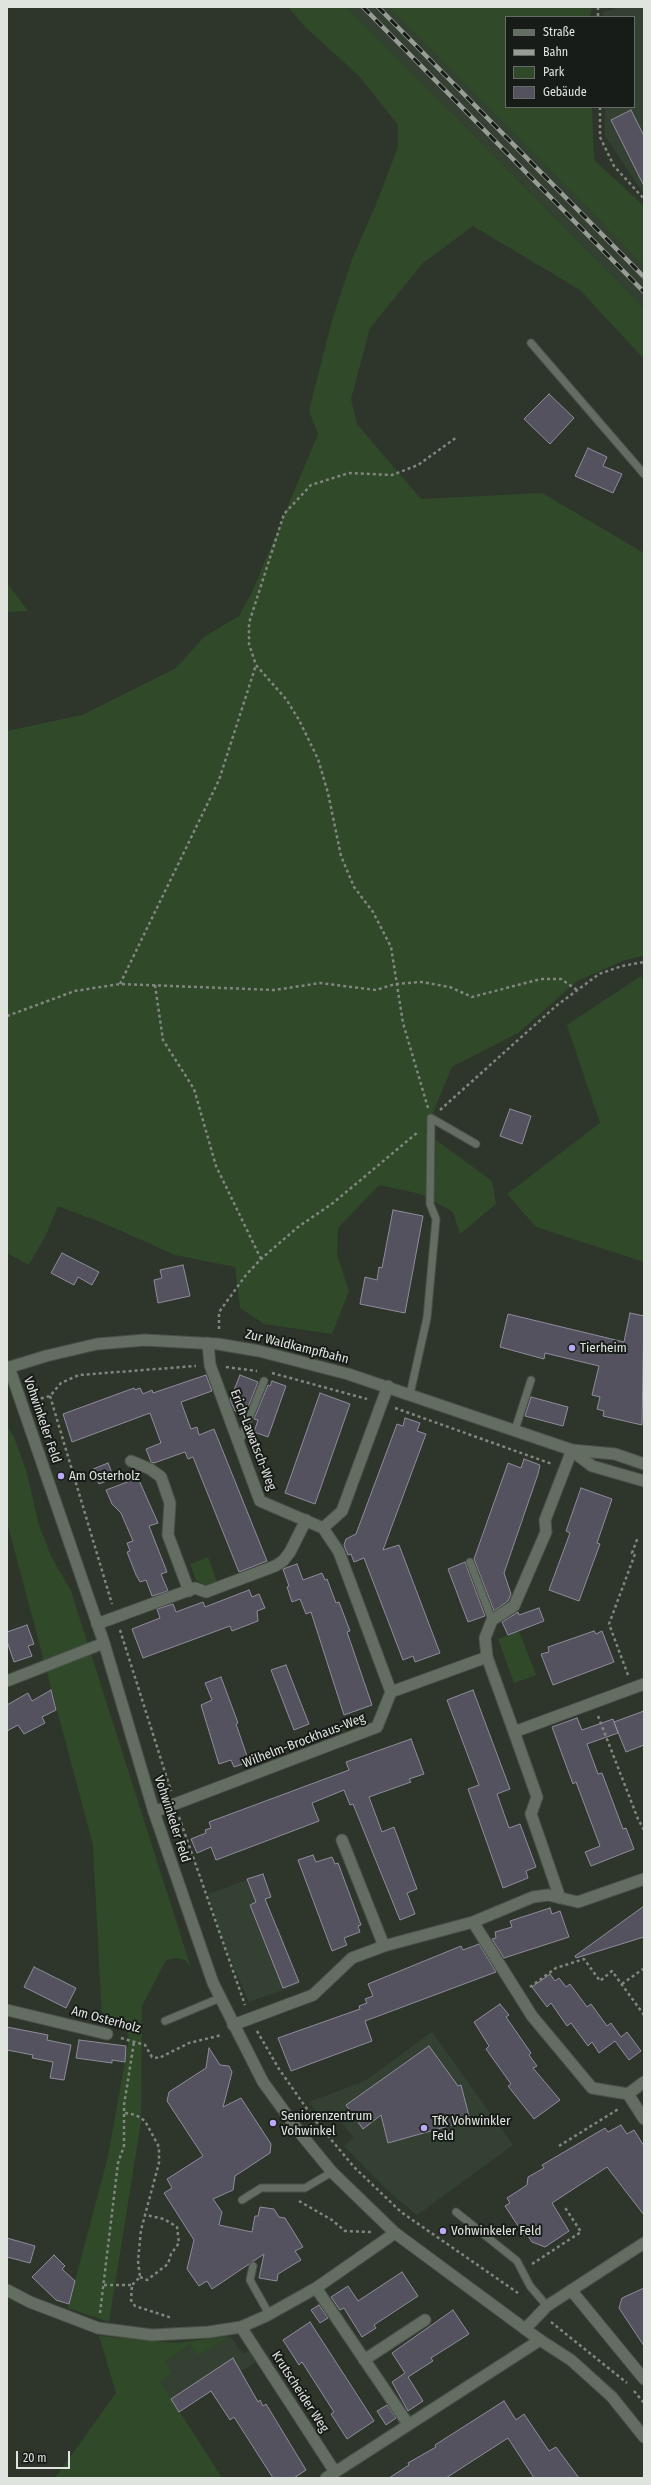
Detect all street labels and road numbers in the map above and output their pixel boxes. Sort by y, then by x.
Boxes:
street label: Zur Waldkampfbahn [244,1327,350,1367]
street label: Vohwinkeler Feld [20,1375,64,1465]
street label: Erich-Lawatsch-Weg [227,1387,279,1493]
street label: Wilhelm-Brockhaus-Weg [240,1710,368,1772]
street label: Vohwinkeler Feld [151,1774,193,1864]
street label: Am Osterholz [70,2003,142,2037]
street label: Krutscheider Weg [268,2349,332,2435]

